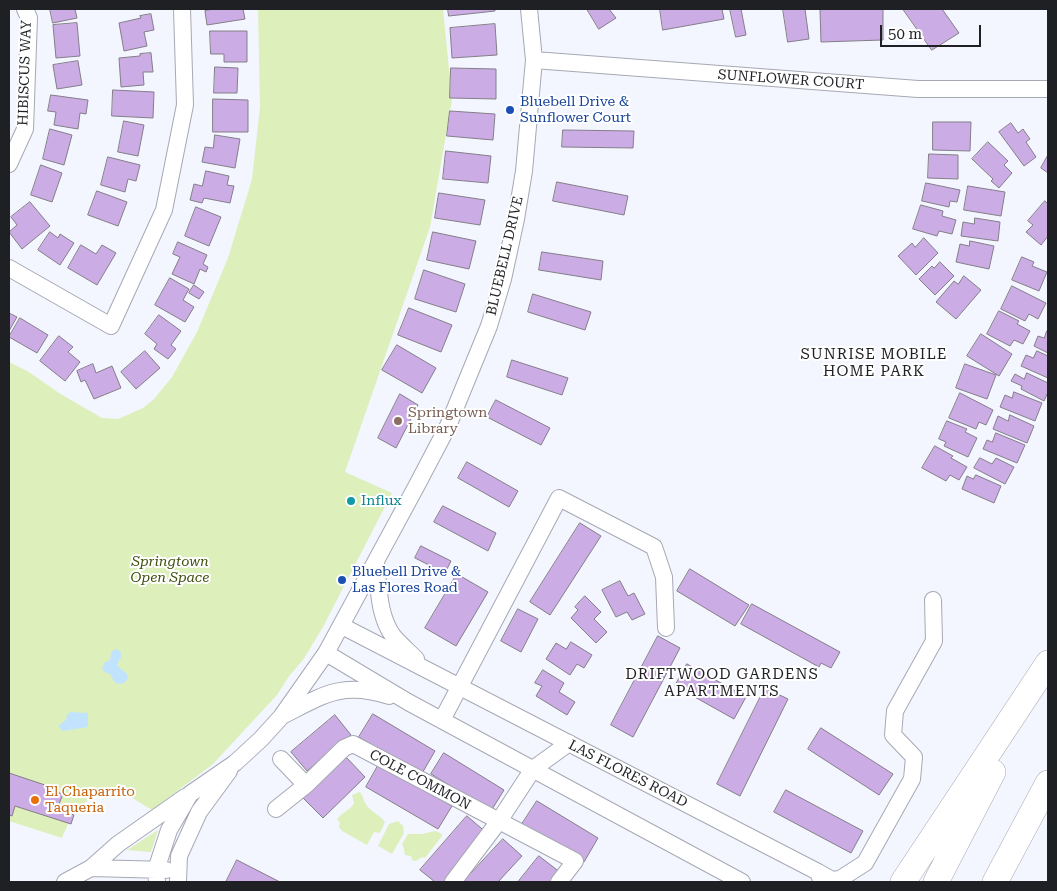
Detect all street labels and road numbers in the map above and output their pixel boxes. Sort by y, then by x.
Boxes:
street label: HIBISCUS WAY [15,20,35,126]
street label: SUNFLOWER COURT [717,67,865,93]
street label: BLUEBELL DRIVE [483,195,527,317]
street label: LAS FLORES ROAD [566,737,690,811]
street label: COLE COMMON [366,746,474,814]

